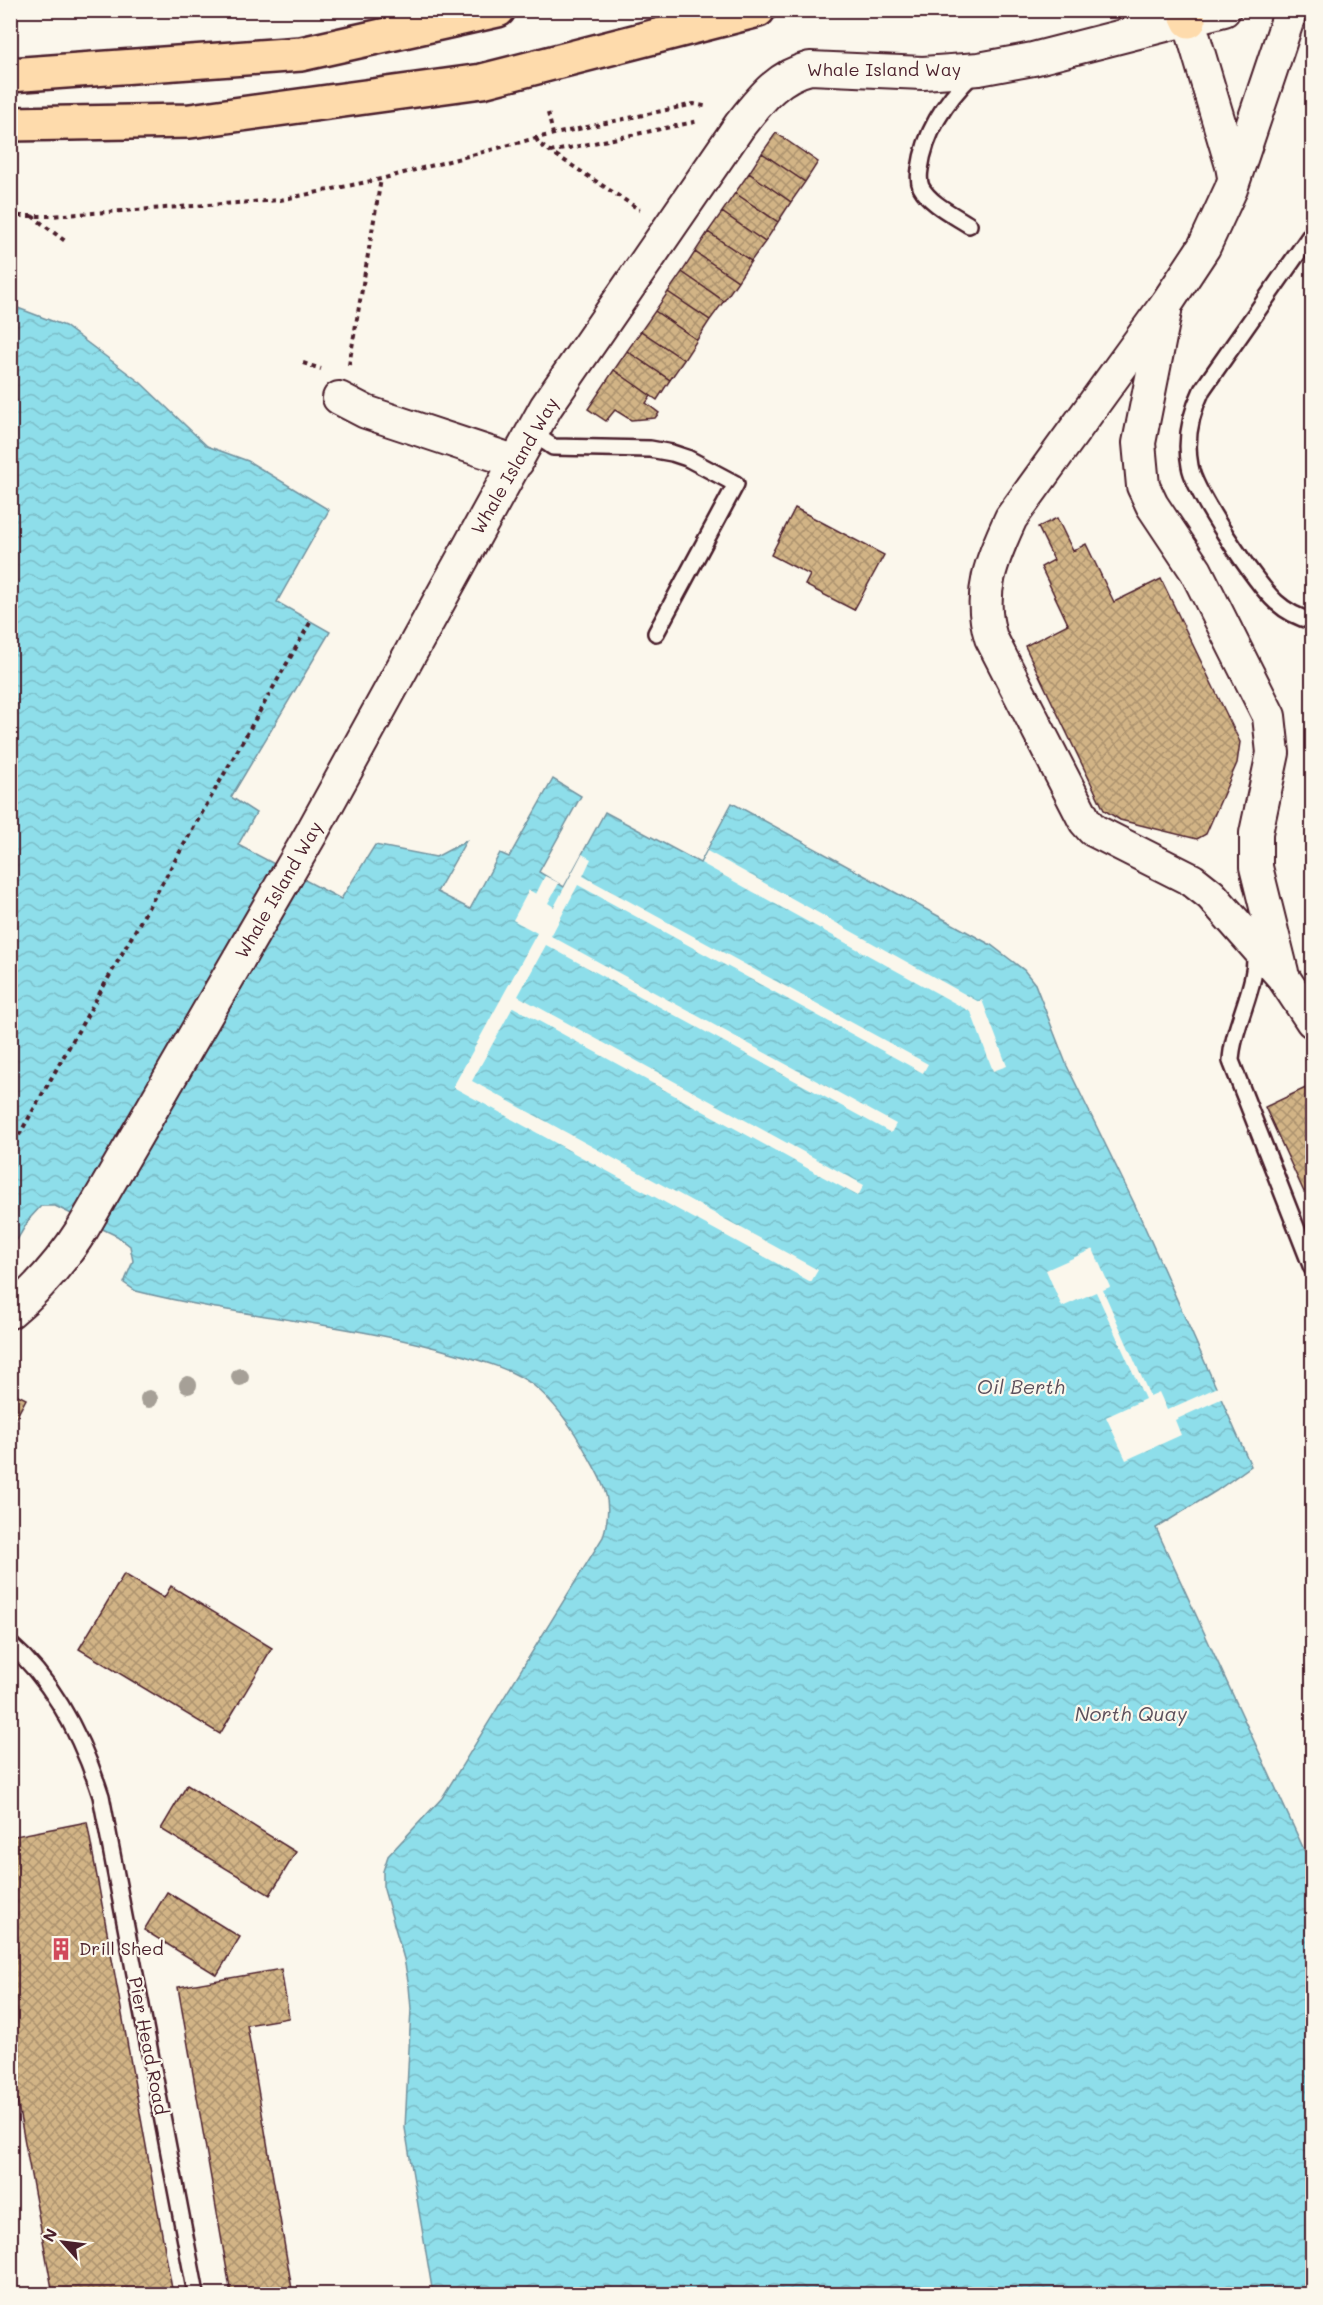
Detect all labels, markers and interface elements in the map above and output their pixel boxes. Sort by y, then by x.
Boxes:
street label: Whale Island Way [807,57,961,81]
street label: Whale Island Way [465,393,563,538]
street label: Whale Island Way [229,817,327,962]
water label: Oil Berth [977,1373,1065,1399]
water label: North Quay [1075,1700,1188,1726]
building icon: Drill Shed [48,1936,74,1962]
place label: Drill Shed [79,1936,164,1960]
street label: Pier Head Road [124,1975,174,2117]
north arrow [33,2212,93,2272]
text: N [37,2224,61,2245]

